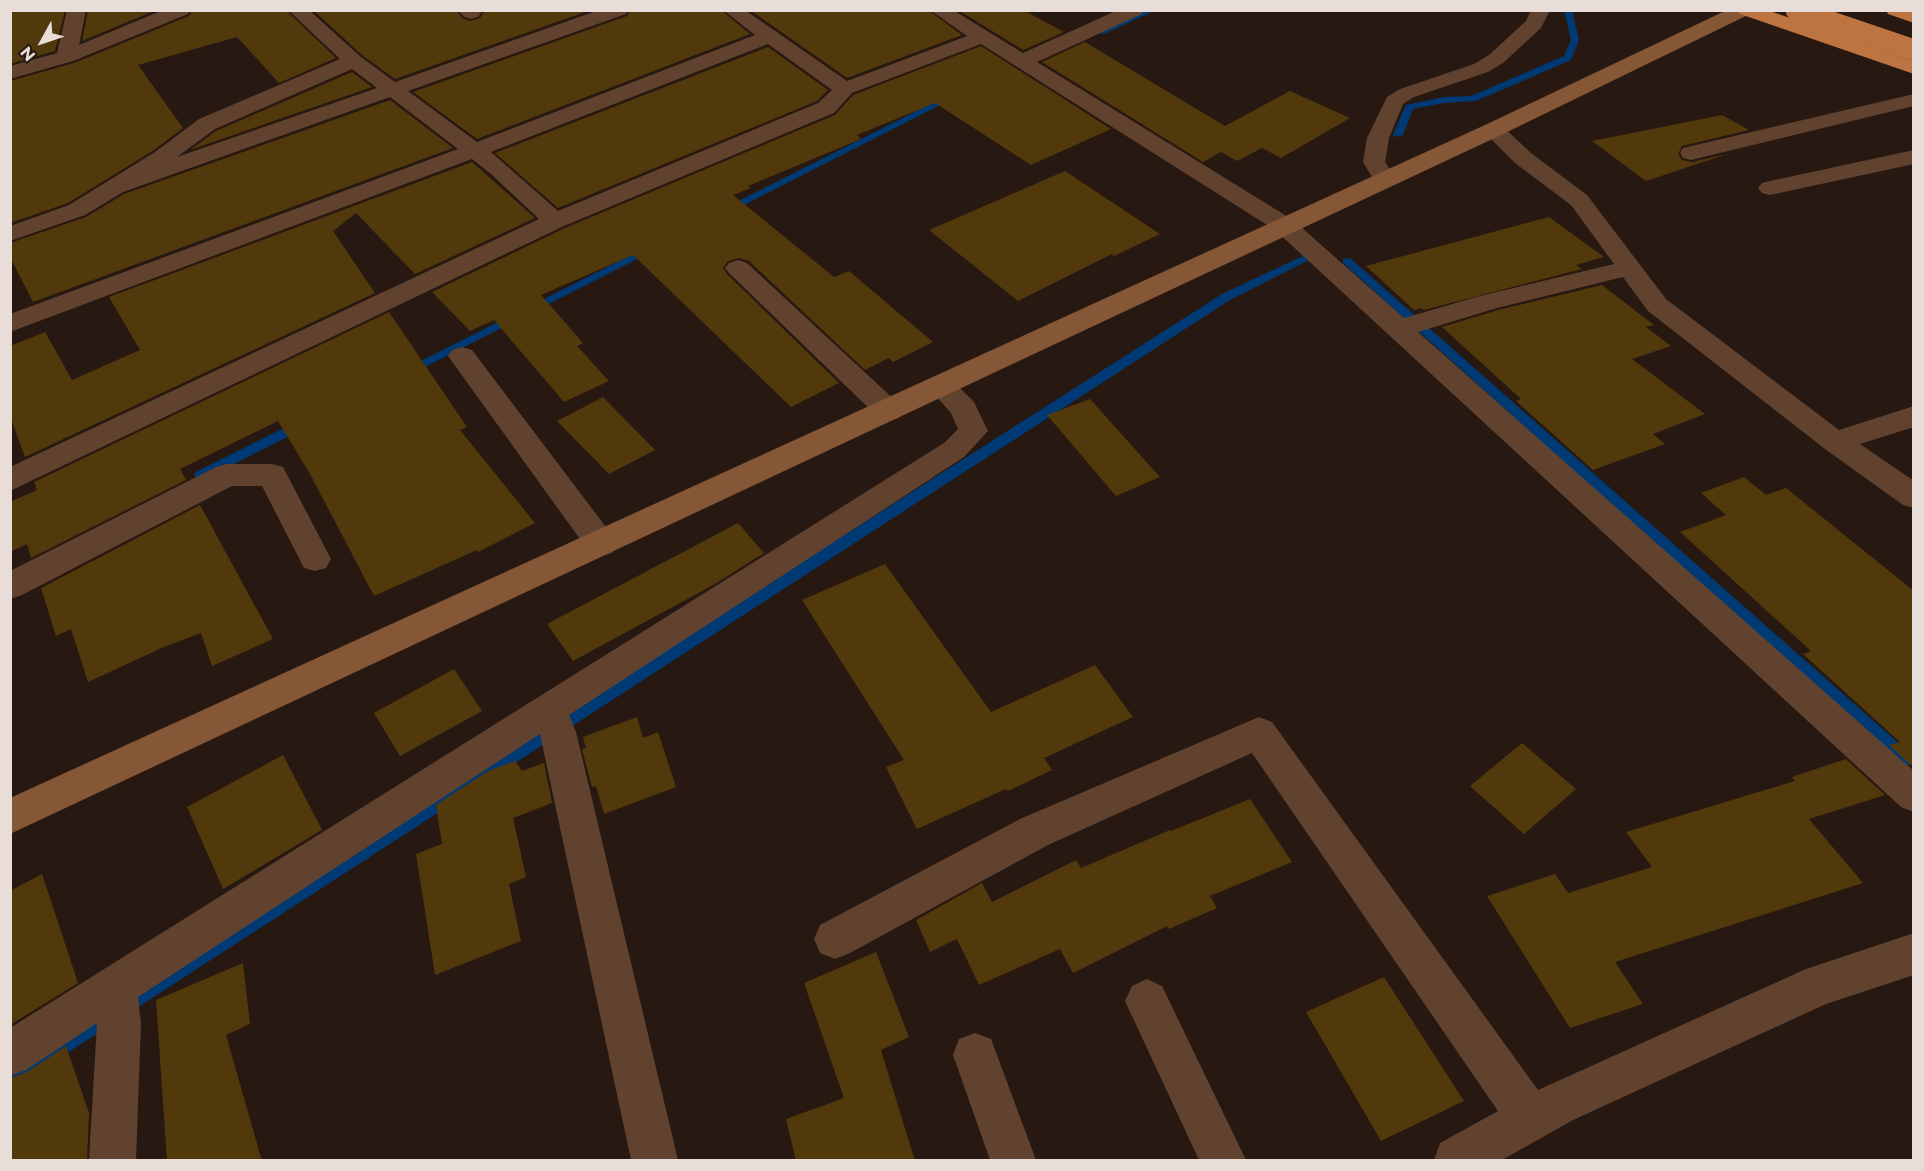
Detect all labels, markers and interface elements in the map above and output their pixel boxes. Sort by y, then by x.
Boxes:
north arrow [12,12,72,72]
text: N [16,43,39,65]

